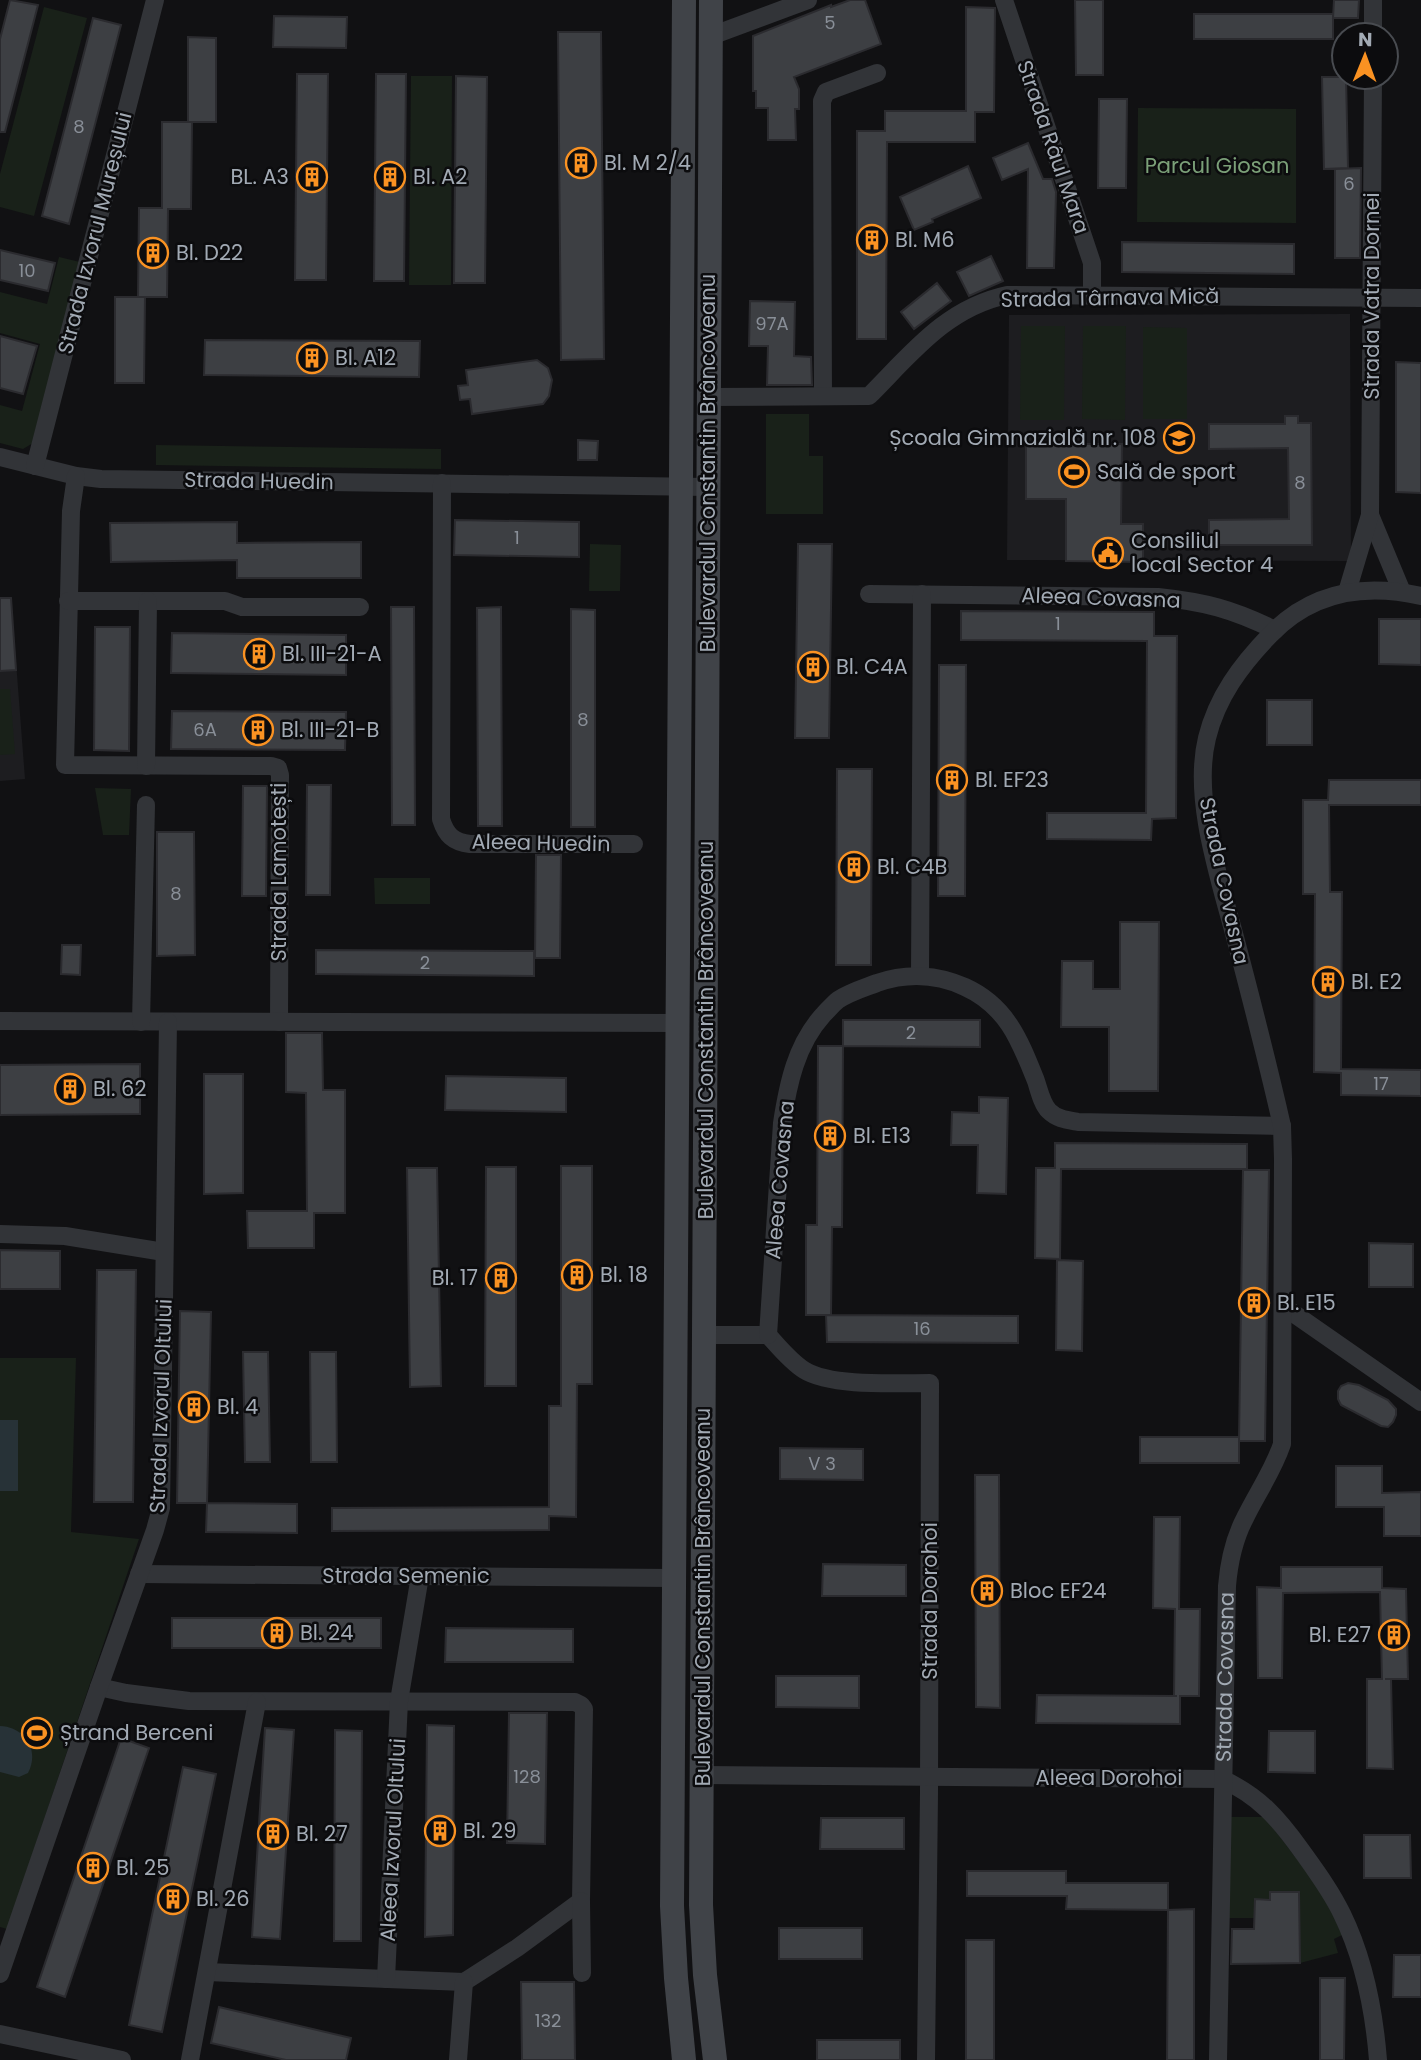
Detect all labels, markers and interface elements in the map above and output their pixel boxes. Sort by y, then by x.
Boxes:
house number: 5 [824,10,836,35]
north arrow [1330,21,1400,91]
text: N [1358,26,1373,53]
street label: Strada Râul Mara [1010,56,1097,237]
street label: Strada Izvorul Mureșului [50,109,139,357]
house number: 8 [73,114,85,139]
building icon: Bl. M 2/4 [564,146,598,180]
place label: Bl. M 2/4 [604,148,691,177]
park label: Parcul Giosan [1145,151,1289,180]
building icon: BL. A3 [295,160,329,194]
building icon: Bl. A2 [373,160,407,194]
place label: BL. A3 [231,162,289,191]
place label: Bl. A2 [413,162,467,191]
house number: 6 [1343,171,1355,196]
street label: Strada Vatra Dornei [1357,192,1386,400]
building icon: Bl. M6 [855,223,889,257]
place label: Bl. M6 [895,225,954,254]
building icon: Bl. D22 [136,236,170,270]
place label: Bl. D22 [176,238,243,267]
house number: 10 [18,258,36,283]
street label: Bulevardul Constantin Brâncoveanu [693,274,722,652]
street label: Strada Târnava Mică [1000,281,1220,314]
house number: 97A [755,311,789,336]
building icon: Bl. A12 [295,341,329,375]
place label: Bl. A12 [335,343,396,372]
school or university icon: Școala Gimnazială nr. 108 [1162,421,1196,455]
place label: Școala Gimnazială nr. 108 [889,423,1156,452]
sports icon: Sală de sport [1057,455,1091,489]
place label: Sală de sport [1097,457,1235,486]
street label: Strada Huedin [184,465,334,496]
house number: 8 [1294,470,1306,495]
house number: 1 [514,525,520,550]
place label: Consiliul local Sector 4 [1131,526,1273,579]
public building icon: Consiliul local Sector 4 [1091,536,1125,570]
street label: Aleea Covasna [1021,580,1181,615]
house number: 1 [1055,611,1061,636]
building icon: Bl. III-21-A [242,637,276,671]
place label: Bl. III-21-A [282,639,382,668]
building icon: Bl. C4A [796,650,830,684]
place label: Bl. C4A [836,652,908,681]
house number: 8 [577,707,589,732]
building icon: Bl. III-21-B [241,713,275,747]
place label: Bl. III-21-B [281,715,379,744]
house number: 6A [193,717,217,742]
building icon: Bl. EF23 [935,763,969,797]
place label: Bl. EF23 [975,765,1049,794]
street label: Strada Lamotești [264,783,293,961]
street label: Strada Covasna [1193,795,1256,967]
street label: Aleea Huedin [471,827,611,858]
street label: Bulevardul Constantin Brâncoveanu [691,841,720,1219]
building icon: Bl. C4B [837,850,871,884]
place label: Bl. C4B [877,852,947,881]
house number: 8 [170,881,182,906]
house number: 2 [420,950,430,975]
building icon: Bl. E2 [1311,965,1345,999]
place label: Bl. E2 [1351,967,1402,996]
house number: 2 [906,1020,916,1045]
house number: 17 [1373,1071,1389,1096]
building icon: Bl. 62 [53,1072,87,1106]
place label: Bl. 62 [93,1074,146,1103]
street label: Aleea Covasna [758,1099,801,1261]
building icon: Bl. E13 [813,1119,847,1153]
place label: Bl. E13 [853,1121,911,1150]
building icon: Bl. 18 [560,1258,594,1292]
place label: Bl. 18 [600,1260,648,1289]
building icon: Bl. 17 [484,1261,518,1295]
place label: Bl. 17 [432,1263,478,1292]
building icon: Bl. E15 [1237,1286,1271,1320]
place label: Bl. E15 [1277,1288,1336,1317]
street label: Strada Izvorul Oltului [142,1298,179,1514]
house number: 16 [913,1316,931,1341]
building icon: Bl. 4 [177,1390,211,1424]
place label: Bl. 4 [217,1392,258,1421]
street label: Bulevardul Constantin Brâncoveanu [688,1408,717,1786]
house number: V 3 [808,1451,836,1476]
street label: Strada Dorohoi [915,1522,944,1680]
street label: Strada Semenic [322,1561,490,1590]
building icon: Bloc EF24 [970,1574,1004,1608]
place label: Bloc EF24 [1010,1576,1106,1605]
street label: Strada Covasna [1209,1592,1241,1762]
building icon: Bl. 24 [260,1616,294,1650]
place label: Bl. 24 [300,1618,353,1647]
building icon: Bl. E27 [1377,1618,1411,1652]
place label: Bl. E27 [1309,1620,1371,1649]
sports icon: Ștrand Berceni [20,1716,54,1750]
place label: Ștrand Berceni [60,1718,213,1747]
street label: Aleea Izvorul Oltului [373,1738,412,1942]
street label: Aleea Dorohoi [1036,1763,1182,1792]
house number: 128 [513,1764,541,1789]
building icon: Bl. 29 [423,1814,457,1848]
place label: Bl. 29 [463,1816,516,1845]
building icon: Bl. 27 [256,1817,290,1851]
place label: Bl. 27 [296,1819,348,1848]
building icon: Bl. 25 [76,1851,110,1885]
place label: Bl. 25 [116,1853,169,1882]
building icon: Bl. 26 [156,1882,190,1916]
place label: Bl. 26 [196,1884,249,1913]
house number: 132 [535,2008,561,2033]

